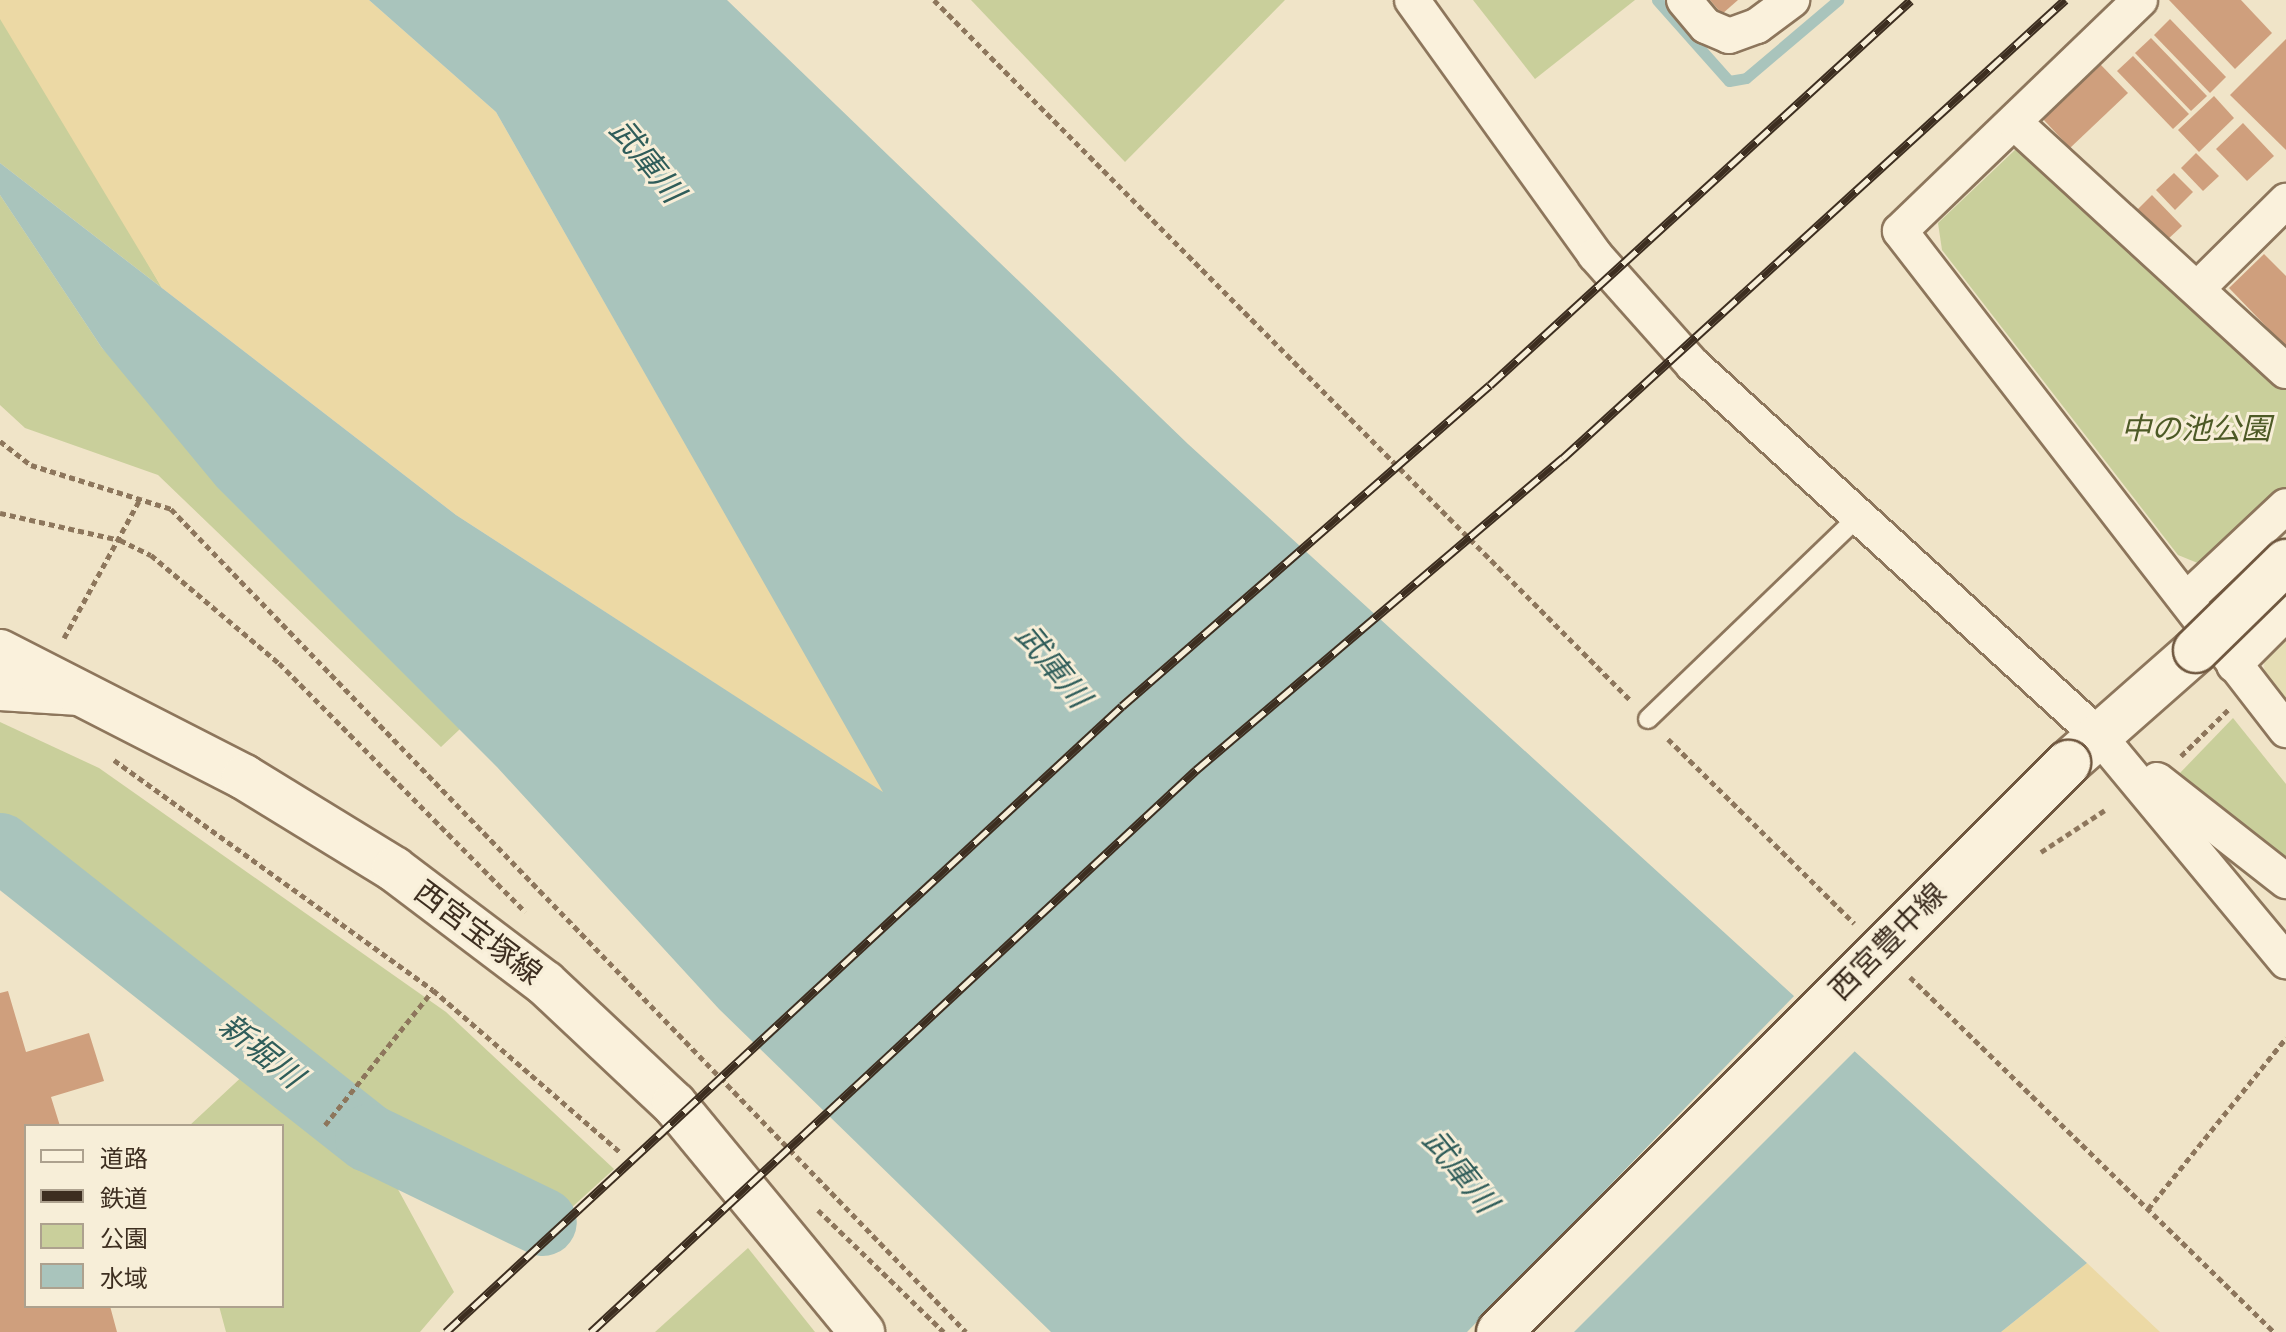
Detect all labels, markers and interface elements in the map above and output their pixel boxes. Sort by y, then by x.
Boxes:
water label: 武庫川 [602,112,692,210]
park label: 中の池公園 [2121,411,2271,447]
water label: 武庫川 [1008,617,1098,715]
street label: 西宮宝塚線 [407,873,549,993]
street label: 西宮豊中線 [1822,876,1954,1008]
water label: 新堀川 [212,1006,310,1096]
water label: 武庫川 [1415,1122,1505,1220]
legend [24,1124,284,1308]
text: 道路 [100,1144,148,1173]
text: 鉄道 [100,1184,148,1213]
text: 公園 [100,1224,148,1253]
text: 水域 [100,1264,148,1293]

